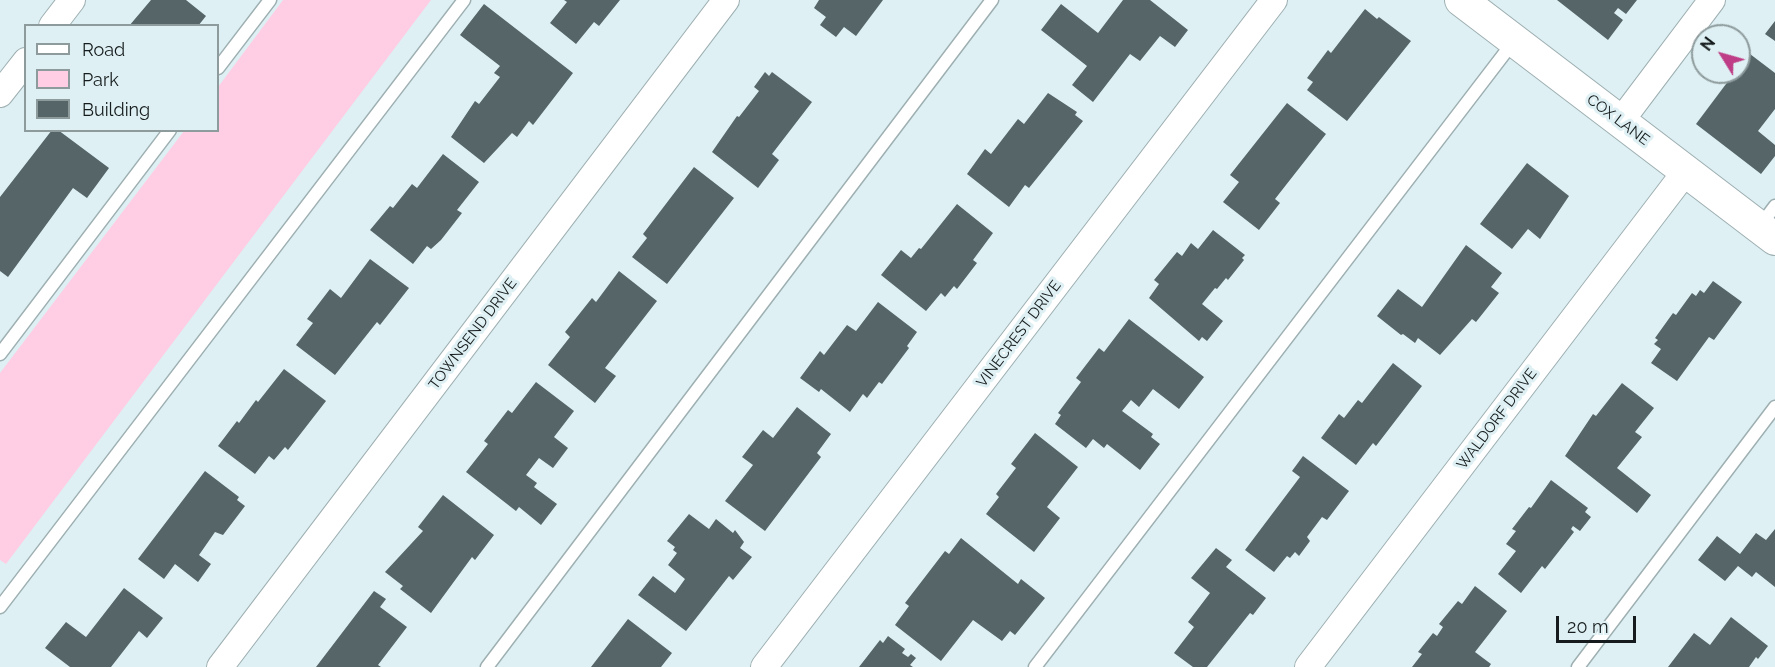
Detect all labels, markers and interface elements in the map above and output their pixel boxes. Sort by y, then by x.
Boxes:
legend [24,24,219,132]
north arrow [1691,24,1751,84]
text: N [1697,33,1719,55]
text: Road [82,39,125,60]
text: Park [82,69,119,90]
street label: COX LANE [1583,91,1653,149]
text: Building [82,99,150,120]
street label: TOWNSEND DRIVE [425,275,521,393]
street label: VINECREST DRIVE [973,277,1065,391]
street label: WALDORF DRIVE [1453,365,1541,473]
scale bar [1559,604,1638,642]
text: 20 m [1567,616,1609,637]

